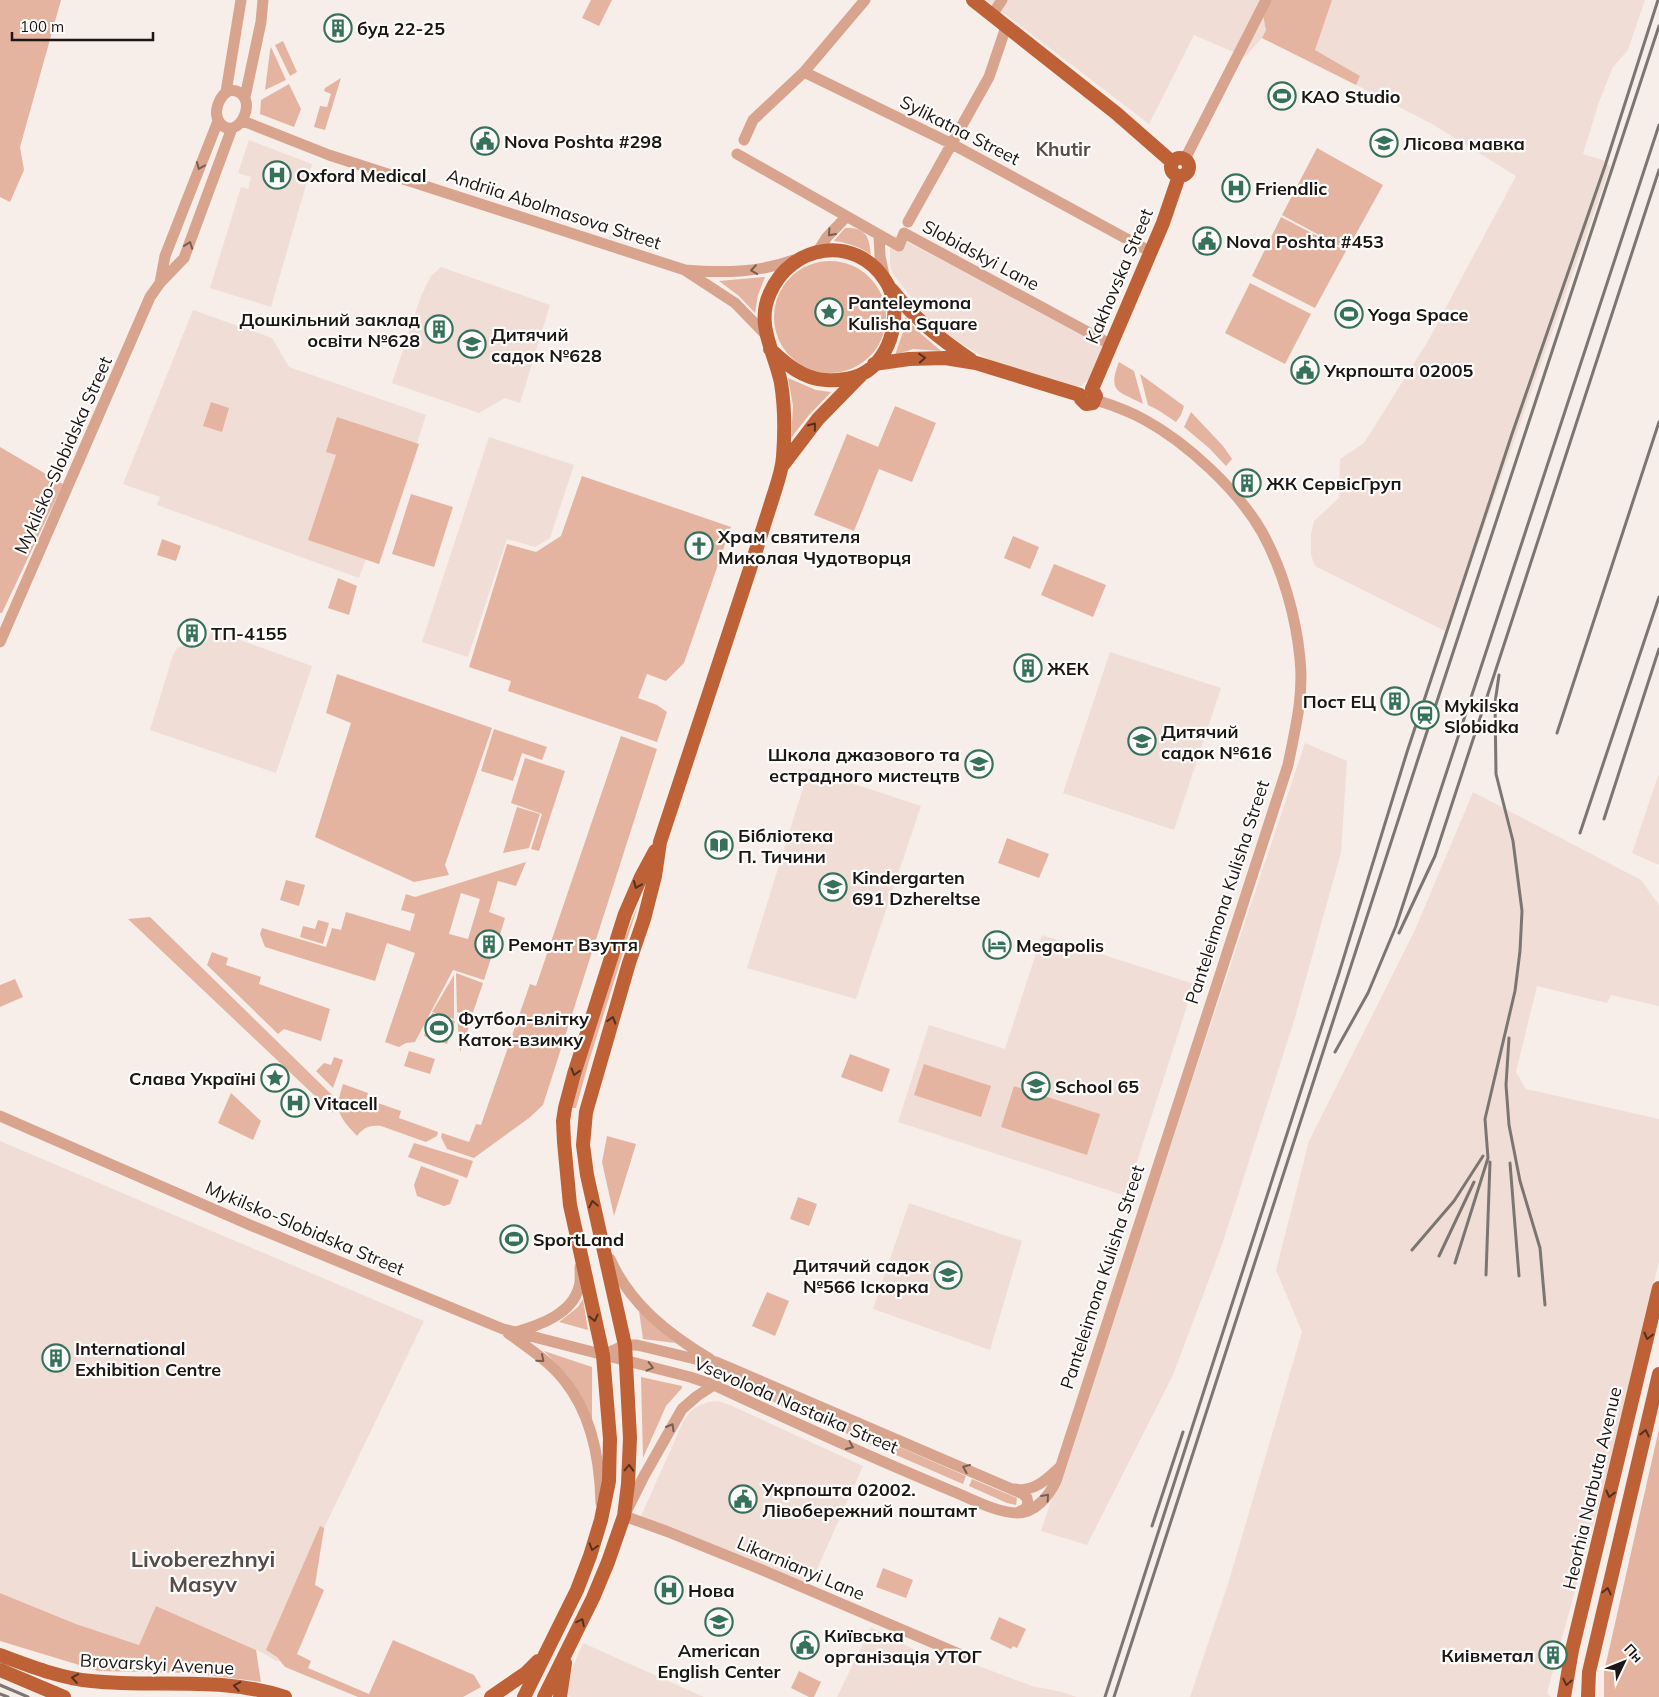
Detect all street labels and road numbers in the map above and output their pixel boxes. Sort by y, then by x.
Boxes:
street label: Sylikatna Street [896,90,1024,170]
street label: Andriia Abolmasova Street [444,163,664,255]
street label: Kakhovska Street [1080,205,1158,347]
street label: Slobidskyi Lane [919,215,1043,295]
street label: Mykilsko-Slobidska Street [9,353,117,557]
street label: Panteleimona Kulisha Street [1180,777,1274,1007]
street label: Panteleimona Kulisha Street [1055,1162,1149,1392]
street label: Mykilsko-Slobidska Street [202,1176,408,1280]
street label: Vsevoloda Nastaika Street [690,1352,902,1458]
street label: Heorhia Narbuta Avenue [1557,1384,1627,1592]
street label: Likarnianyi Lane [734,1531,868,1605]
street label: Brovarskyi Avenue [79,1648,235,1680]

